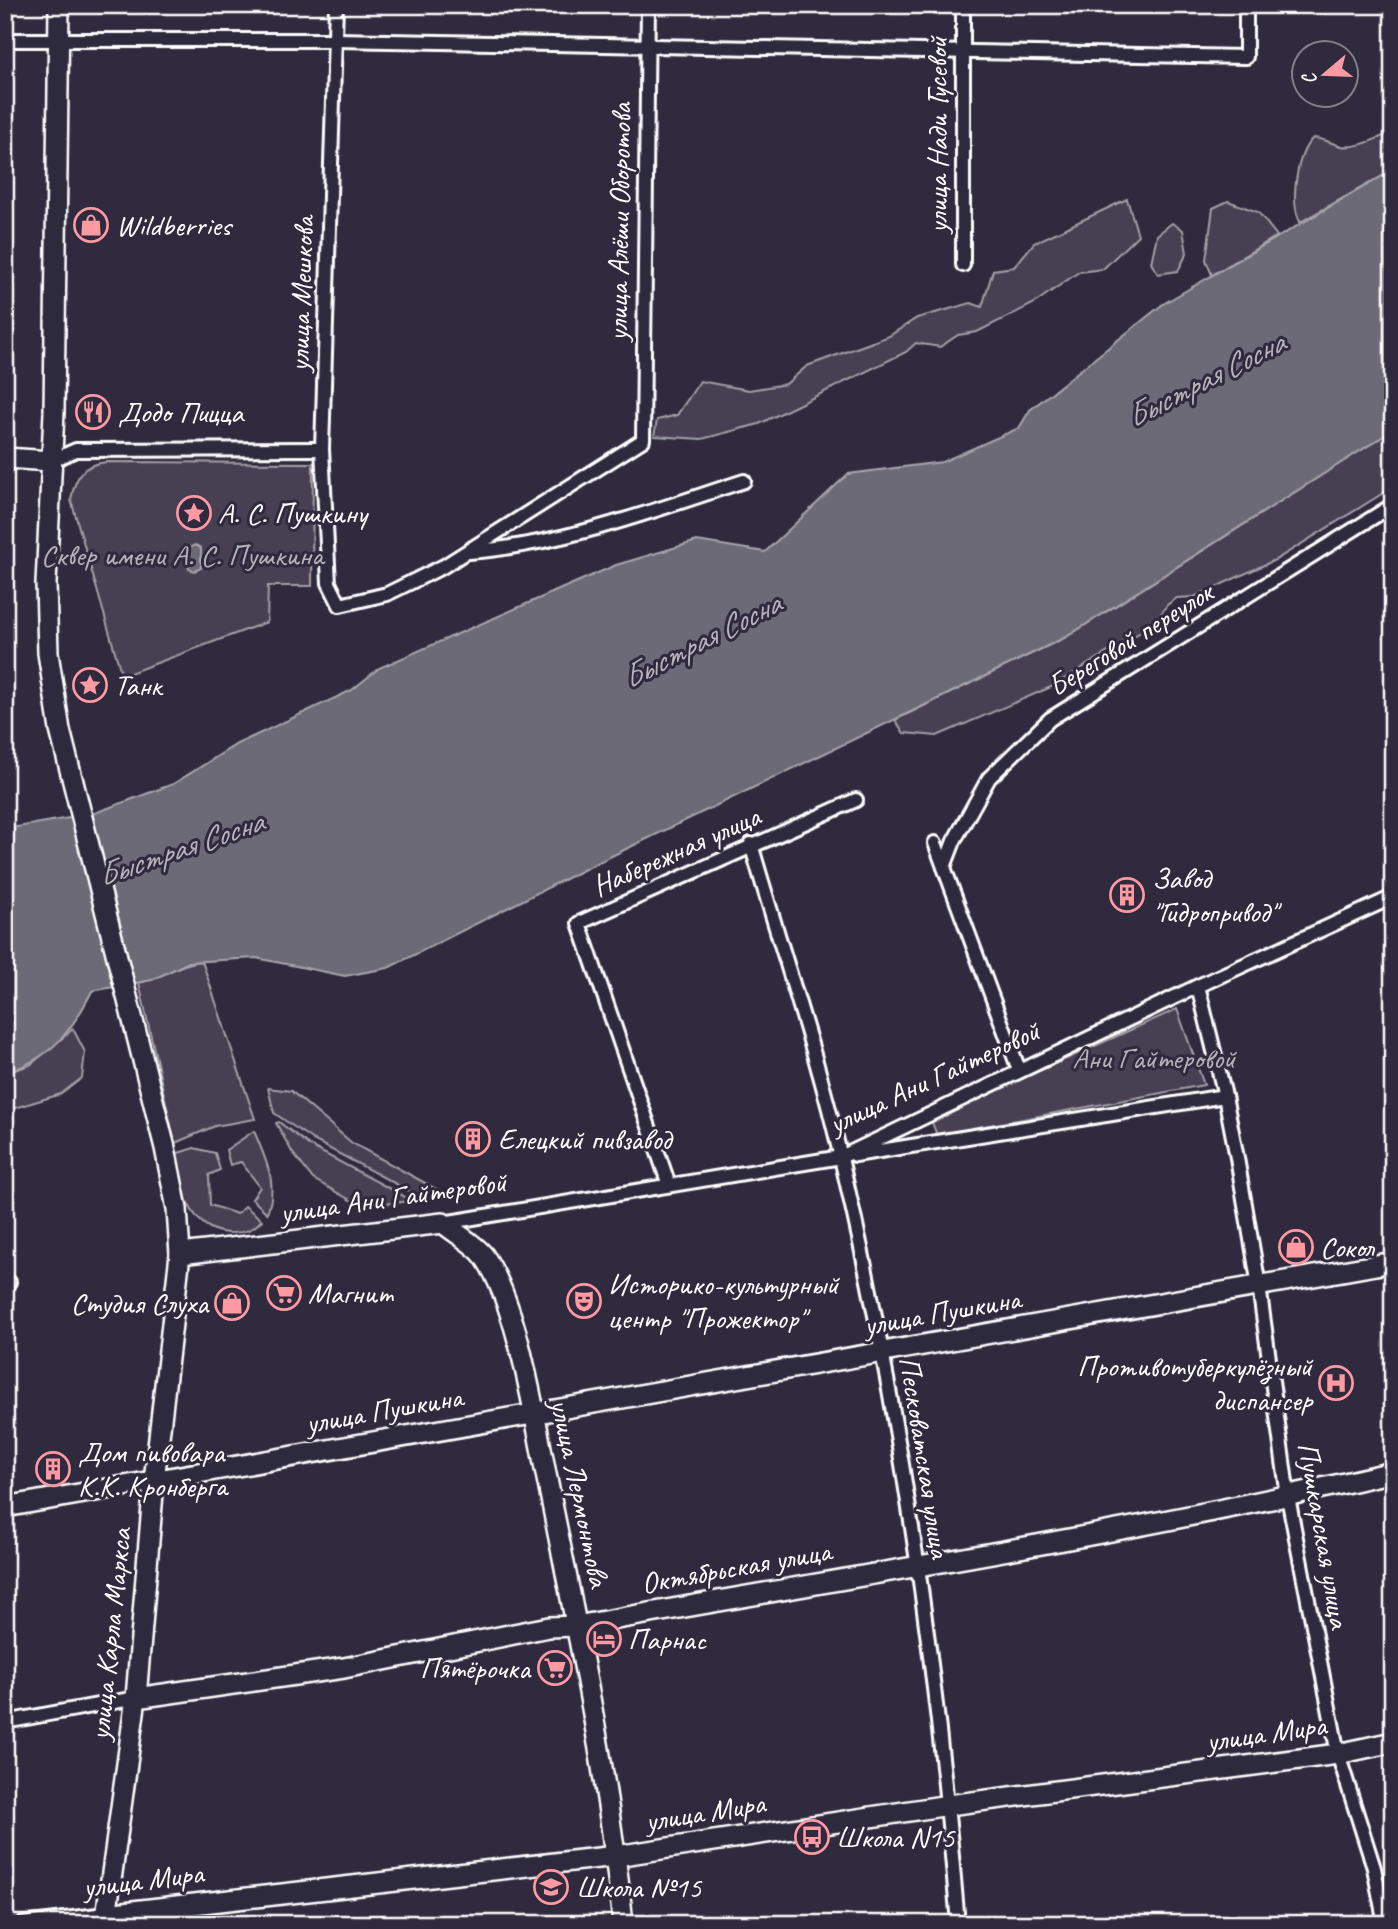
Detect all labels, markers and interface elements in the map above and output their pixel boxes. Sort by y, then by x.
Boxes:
street label: улица Нади Гусевой [918,35,956,235]
north arrow [1290,38,1360,108]
text: С [1296,68,1323,88]
street label: улица Алёши Оборотова [598,101,640,343]
shop icon: Wildberries [72,206,110,244]
place label: Wildberries [116,206,234,244]
street label: улица Мешкова [279,213,323,374]
water label: Быстрая Сосна [1119,321,1294,437]
restaurant icon: Додо Пицца [74,393,112,431]
place label: Додо Пицца [118,393,245,431]
place icon: А. С. Пушкину [175,494,213,532]
place label: А. С. Пушкину [218,494,370,532]
park label: Сквер имени А. С. Пушкина [41,536,326,574]
street label: Береговой переулок [1040,572,1222,705]
water label: Быстрая Сосна [615,582,790,698]
place icon: Танк [71,666,109,704]
place label: Танк [114,666,164,704]
street label: Набережная улица [586,796,768,905]
water label: Быстрая Сосна [92,800,271,896]
place label: Завод "Гидропривод" [1152,859,1282,931]
building icon: Завод "Гидропривод" [1108,876,1146,914]
street label: улица Ани Гайтеровой [821,1011,1047,1143]
park label: Ани Гайтеровой [1072,1039,1237,1077]
building icon: Елецкий пивзавод [454,1120,492,1158]
place label: Елецкий пивзавод [498,1120,674,1158]
street label: улица Ани Гайтеровой [275,1162,510,1232]
shop icon: Сокол [1277,1228,1315,1266]
place label: Сокол [1320,1228,1376,1266]
place label: Историко-культурный центр "Прожектор" [608,1265,840,1337]
supermarket icon: Магнит [265,1274,303,1312]
place label: Магнит [308,1274,394,1312]
street label: улица Пушкина [859,1279,1026,1345]
theatre icon: Историко-культурный центр "Прожектор" [565,1282,603,1320]
place label: Студия Слуха [71,1284,210,1322]
shop icon: Студия Слуха [213,1284,251,1322]
place label: Противотуберкулёзный диспансер [1077,1347,1314,1419]
street label: Песковатская улица [890,1354,960,1562]
hospital icon: Противотуберкулёзный диспансер [1317,1364,1355,1402]
street label: улица Пушкина [301,1377,468,1443]
street label: улица Лермонтова [541,1393,619,1592]
place label: Дом пивовара К.К. Кронберга [78,1433,229,1505]
street label: Пушкарская улица [1289,1439,1359,1633]
building icon: Дом пивовара К.К. Кронберга [34,1450,72,1488]
street label: улица Карла Маркса [80,1524,140,1744]
street label: Октябрьская улица [638,1531,836,1602]
hotel icon: Парнас [585,1620,623,1658]
place label: Парнас [628,1620,707,1658]
place label: Пятёрочка [420,1649,532,1687]
supermarket icon: Пятёрочка [536,1649,574,1687]
street label: улица Мира [1202,1706,1330,1760]
street label: улица Мира [640,1783,769,1841]
bus stop icon: Школа N15 [793,1818,831,1856]
place label: Школа N15 [836,1818,956,1856]
street label: улица Мира [79,1854,207,1906]
school or university icon: Школа №15 [532,1868,570,1906]
place label: Школа №15 [576,1868,703,1906]

